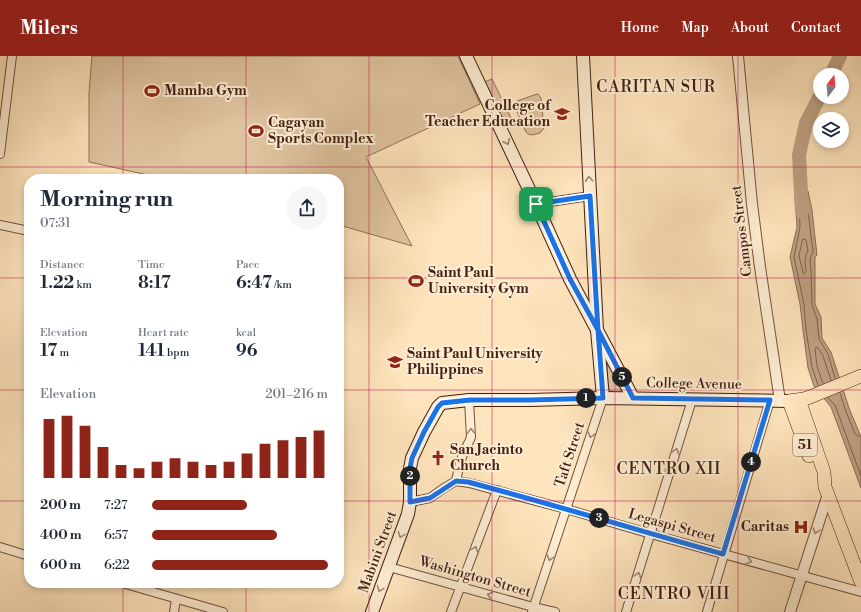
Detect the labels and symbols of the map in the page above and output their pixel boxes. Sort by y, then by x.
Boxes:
north arrow [813,68,849,104]
district label: CARITAN SUR [596,77,716,97]
sports icon: Mamba Gym [143,82,161,100]
place label: Mamba Gym [164,82,247,100]
place label: College of Teacher Education [425,97,552,131]
school or university icon: College of Teacher Education [553,105,571,123]
place label: Cagayan Sports Complex [268,114,375,148]
sports icon: Cagayan Sports Complex [247,122,265,140]
one-way arrow [502,137,510,145]
one-way arrow [585,176,594,182]
street label: Campos Street [727,184,757,278]
pin [519,187,553,221]
place label: Saint Paul University Gym [428,264,529,298]
sports icon: Saint Paul University Gym [407,272,425,290]
place label: Saint Paul University Philippines [407,345,544,379]
school or university icon: Saint Paul University Philippines [386,353,404,371]
pin: 5 [612,367,632,387]
street label: College Avenue [646,374,742,394]
pin: 1 [576,388,596,408]
street label: Taft Street [551,420,589,490]
one-way arrow [466,428,475,434]
one-way arrow [587,431,595,438]
road number: 51 [793,434,817,456]
place label: San Jacinto Church [450,441,523,475]
one-way arrow [671,447,680,454]
church icon: San Jacinto Church [429,449,447,467]
pin: 4 [741,452,761,472]
district label: CENTRO XII [617,459,721,479]
pin: 2 [400,466,420,486]
street label: Legaspi Street [626,505,718,547]
pin: 3 [589,508,609,528]
street label: Mabini Street [355,509,401,595]
place label: Caritas [741,518,789,536]
hospital icon: Caritas [792,518,810,536]
one-way arrow [812,528,821,535]
one-way arrow [397,531,405,538]
one-way arrow [470,546,478,553]
street label: Washington Street [416,552,533,602]
one-way arrow [546,554,554,561]
one-way arrow [745,556,752,565]
one-way arrow [633,571,642,578]
district label: CENTRO VIII [618,584,730,604]
one-way arrow [377,586,385,593]
one-way arrow [487,591,494,600]

